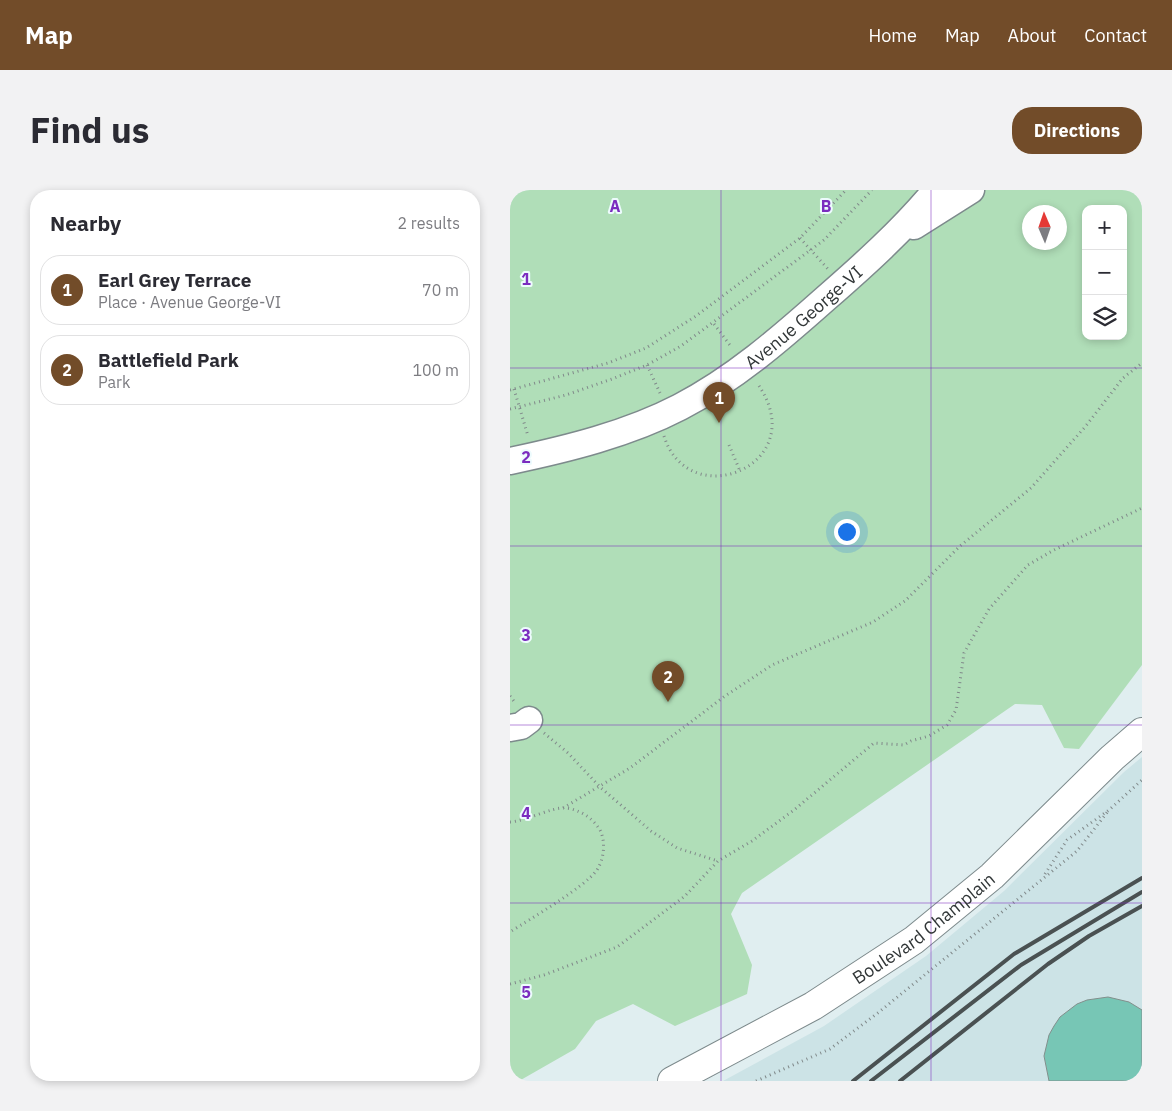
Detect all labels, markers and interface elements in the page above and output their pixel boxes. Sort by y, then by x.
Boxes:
text: Map [25,19,73,51]
text: Home [869,24,917,47]
text: Map [945,24,980,47]
text: About [1008,24,1056,47]
text: Contact [1084,24,1147,47]
text: Find us [30,107,149,153]
button: Directions [1012,107,1142,154]
text: A [610,196,621,216]
text: B [821,196,832,216]
north arrow [1022,205,1067,250]
map controls [1082,205,1127,340]
button: + [1082,205,1127,250]
text: Nearby [50,209,121,237]
text: 2 results [397,213,460,233]
button: − [1082,250,1127,295]
street label: Avenue George-VI [740,260,867,374]
text: Earl Grey Terrace [98,268,252,292]
text: 1 [521,269,531,289]
text: 1 [62,280,72,300]
text: 70 m [422,280,459,300]
text: Place · Avenue George-VI [98,292,281,312]
button: layers [1082,295,1127,340]
text: Battlefield Park [98,348,239,372]
text: 2 [62,360,72,380]
text: 100 m [412,360,459,380]
text: Park [98,372,130,392]
pin: 1 [703,382,735,423]
text: 2 [521,447,531,467]
your location [834,519,860,545]
text: 3 [521,625,531,645]
pin: 2 [652,661,684,702]
text: 4 [521,803,531,823]
street label: Boulevard Champlain [848,867,999,989]
text: 5 [521,982,531,1002]

